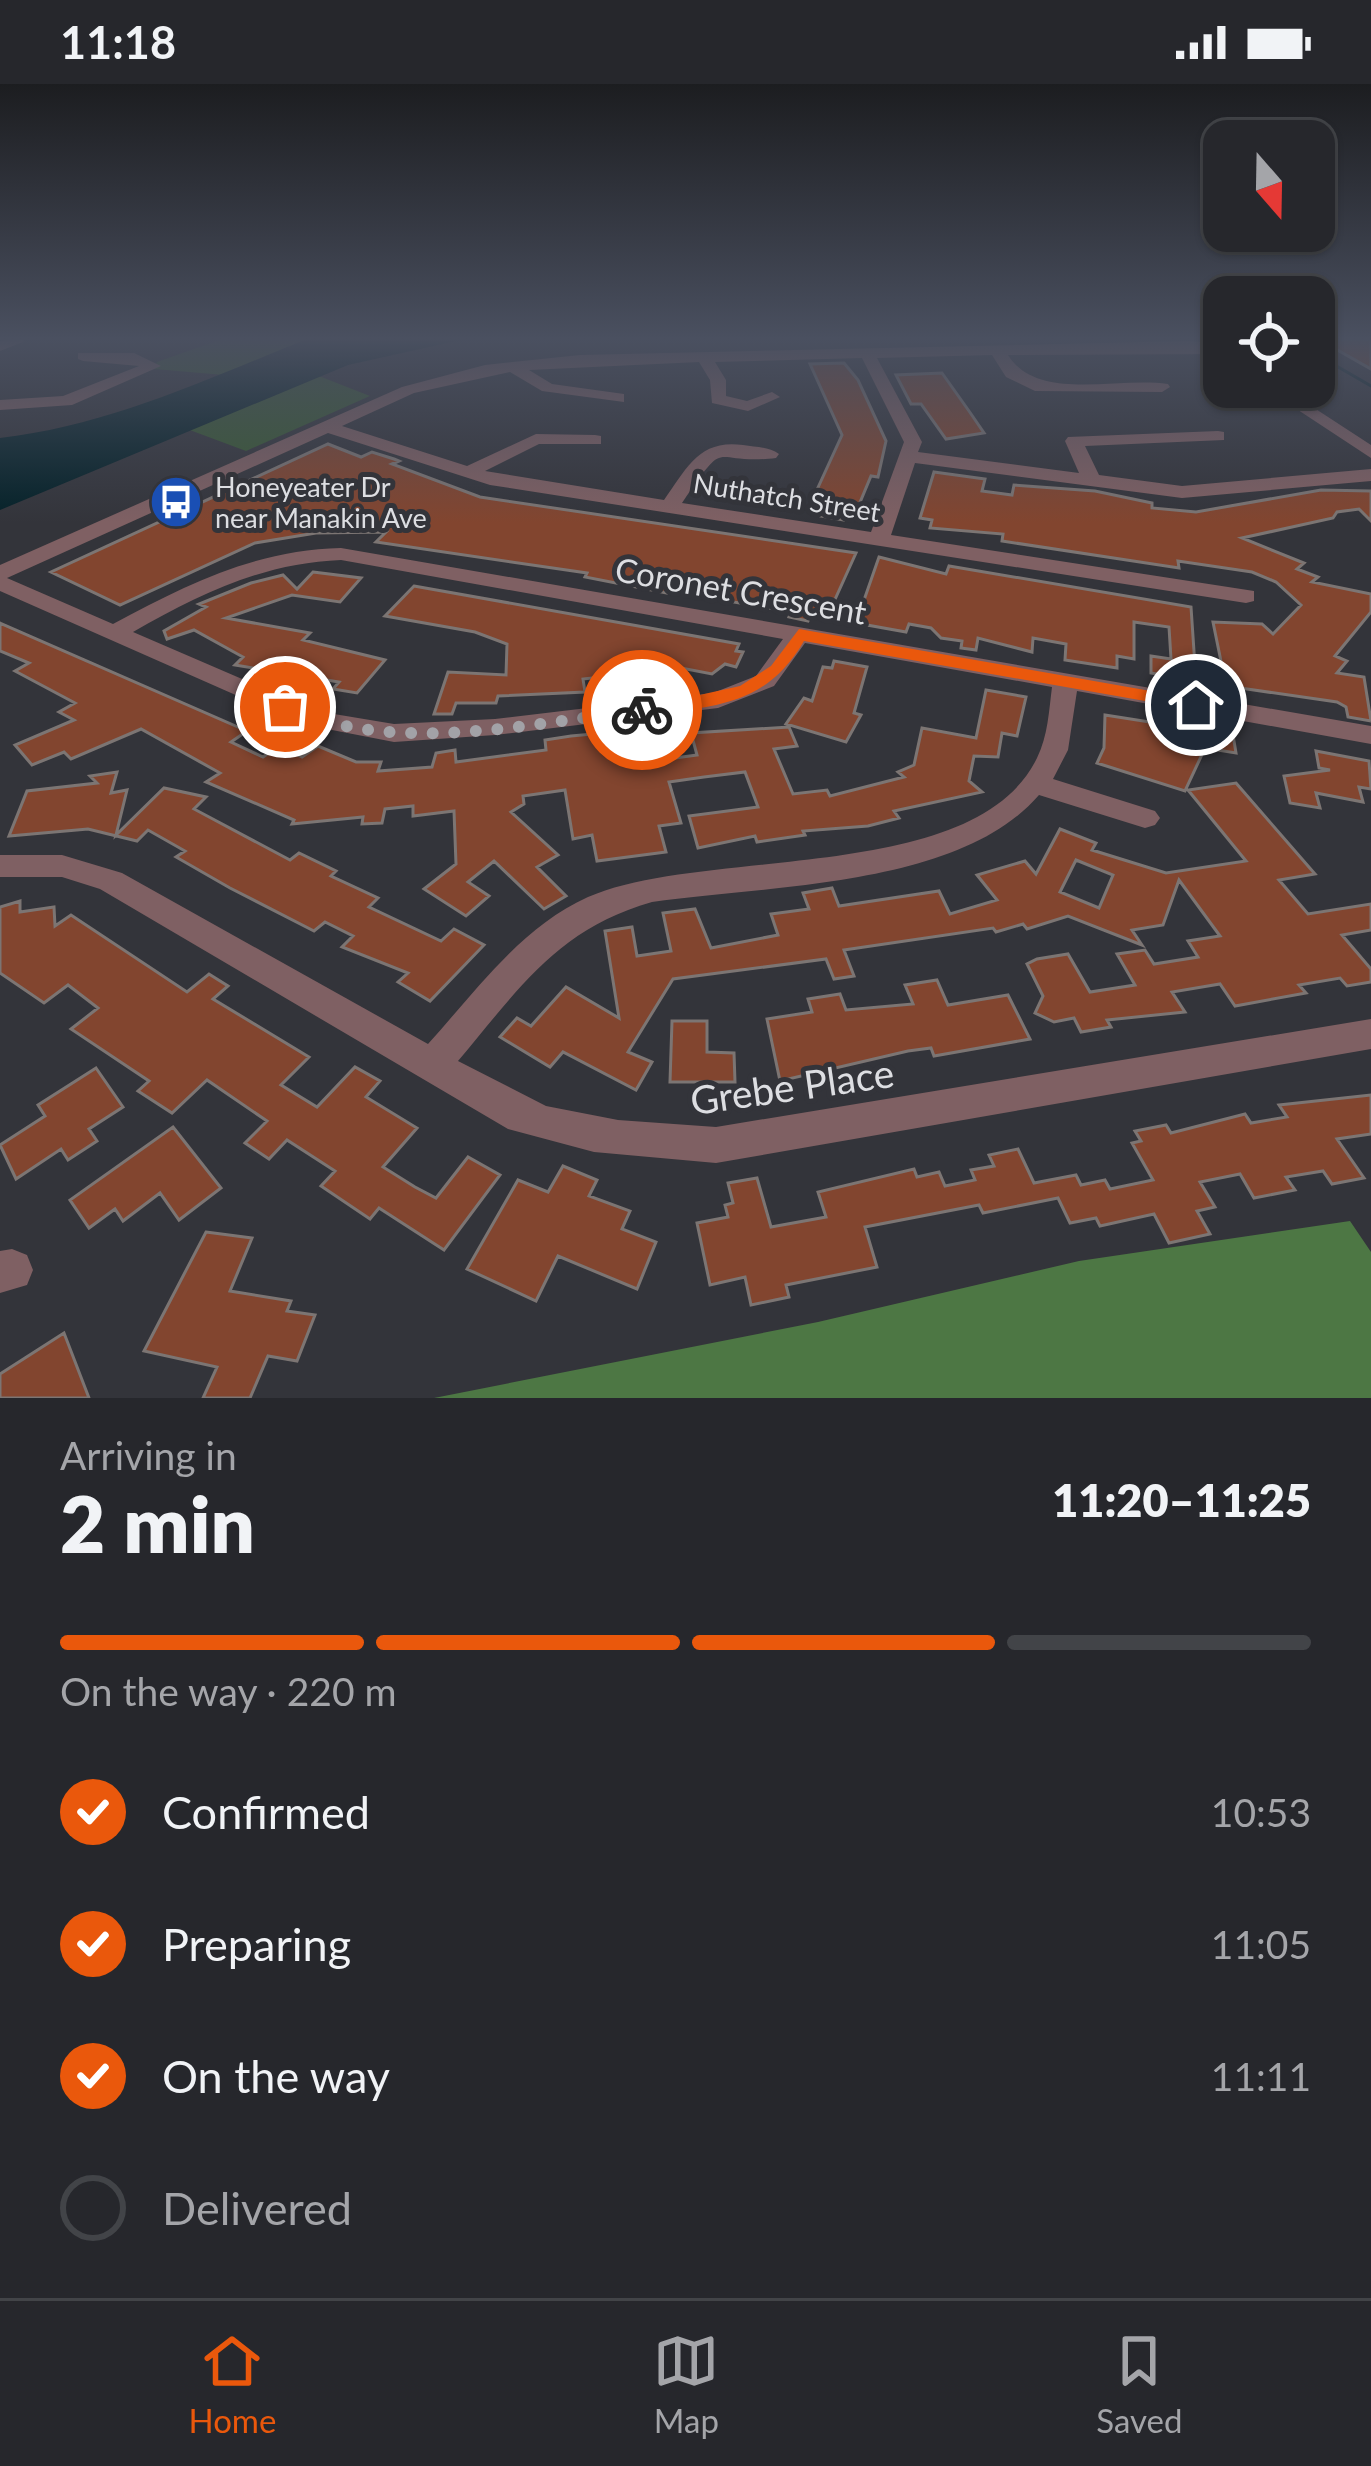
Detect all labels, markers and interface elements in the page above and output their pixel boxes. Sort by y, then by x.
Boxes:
text: 11:18 [60,15,176,69]
north arrow [1203,120,1335,252]
map controls [1203,120,1335,408]
button: locate [1203,276,1335,408]
street label: Nuthatch Street [691,466,883,528]
place label: Honeyeater Dr near Manakin Ave [215,470,427,534]
bus stop icon: Honeyeater Dr near Manakin Ave [148,474,204,530]
street label: Coronet Crescent [612,548,870,632]
courier [582,650,702,770]
pin [1145,654,1247,756]
pin [234,656,336,758]
icon: home [1163,672,1229,738]
icon: bag [252,674,318,740]
icon: bike [609,677,675,743]
street label: Grebe Place [687,1049,897,1123]
text: Arriving in [60,1432,237,1478]
text: 11:20–11:25 [1052,1473,1311,1527]
text: 2 min [60,1476,255,1570]
text: On the way · 220 m [60,1668,397,1714]
icon: check [60,1779,126,1845]
text: Confirmed [162,1785,370,1839]
text: 10:53 [1211,1789,1311,1835]
icon: check [60,1911,126,1977]
text: Preparing [162,1917,351,1971]
text: 11:05 [1211,1921,1311,1967]
icon: check [60,2043,126,2109]
text: On the way [162,2049,390,2103]
text: 11:11 [1211,2053,1311,2099]
text: Delivered [162,2181,352,2235]
tab: Home [188,2328,276,2440]
tab: Map [653,2328,719,2440]
tab: Saved [1096,2328,1183,2440]

